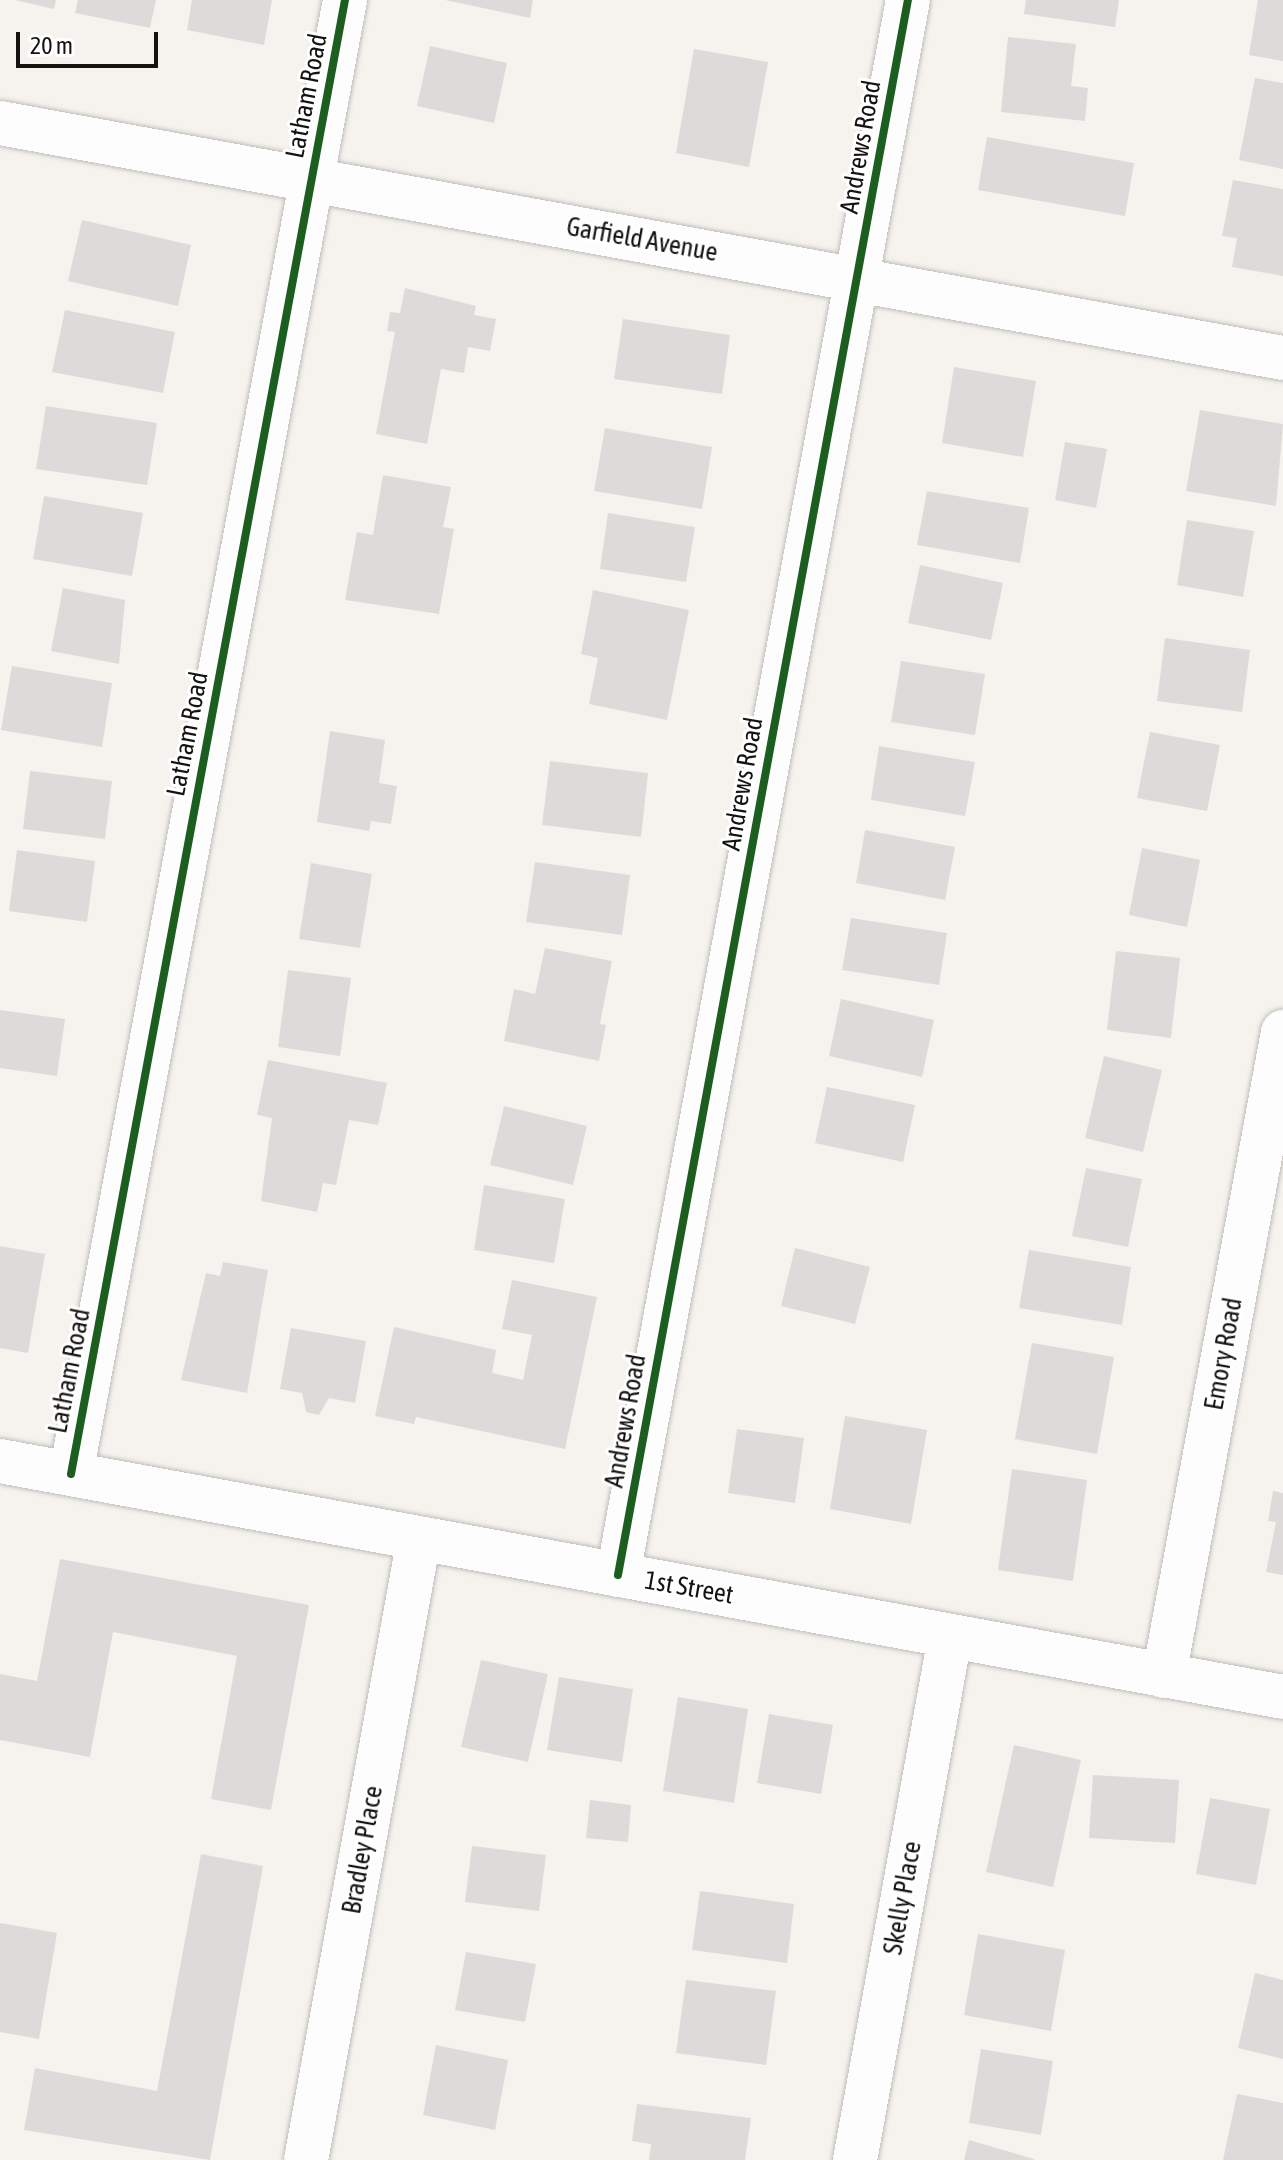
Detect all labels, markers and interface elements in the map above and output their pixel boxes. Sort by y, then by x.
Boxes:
scale bar [20,16,162,66]
street label: Latham Road [280,31,334,161]
text: 20 m [30,32,73,59]
street label: Andrews Road [834,78,888,216]
street label: Garfield Avenue [564,211,720,269]
street label: Latham Road [161,669,215,799]
street label: Andrews Road [716,715,770,853]
street label: Emory Road [1199,1295,1249,1413]
street label: Latham Road [43,1306,97,1436]
street label: Andrews Road [599,1352,653,1490]
street label: 1st Street [642,1565,736,1611]
street label: Bradley Place [336,1784,390,1916]
street label: Skelly Place [878,1839,928,1957]

